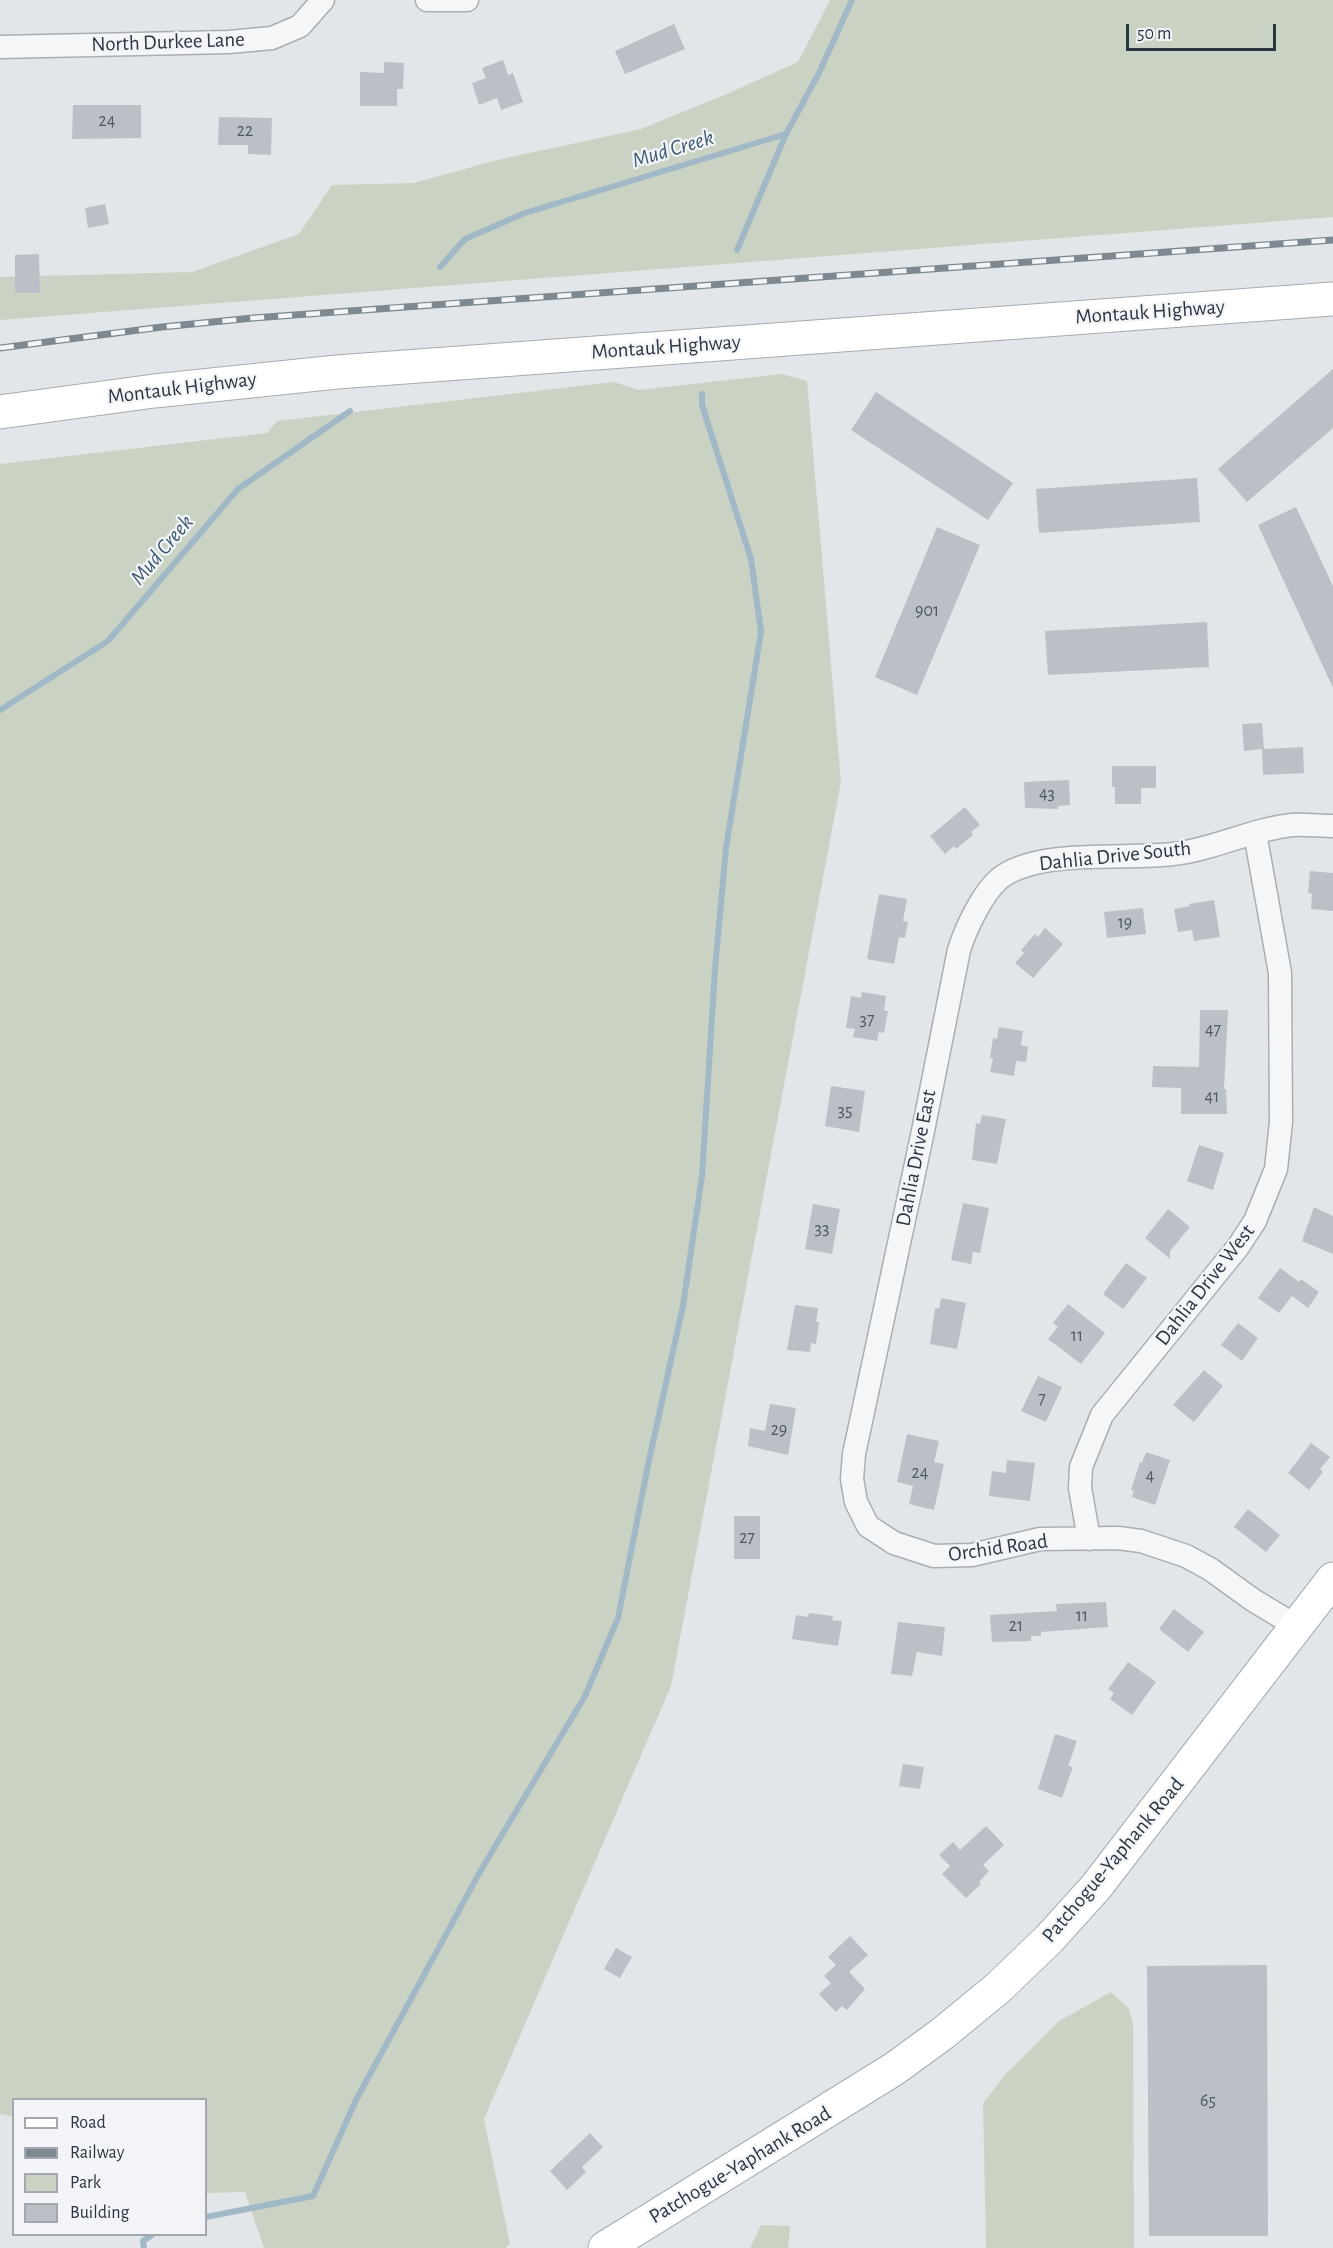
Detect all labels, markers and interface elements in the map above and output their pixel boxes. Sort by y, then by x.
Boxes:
scale bar [1129,12,1279,50]
text: 50 m [1137,25,1171,43]
street label: North Durkee Lane [91,27,245,57]
house number: 24 [99,110,115,132]
house number: 22 [237,120,253,142]
water label: Mud Creek [629,124,717,174]
street label: Montauk Highway [1074,294,1226,330]
street label: Montauk Highway [590,329,742,365]
street label: Montauk Highway [106,366,258,410]
water label: Mud Creek [125,509,199,591]
house number: 901 [915,600,939,622]
house number: 43 [1039,783,1055,805]
street label: Dahlia Drive South [1038,835,1192,877]
house number: 19 [1118,912,1132,934]
house number: 37 [860,1009,874,1031]
house number: 47 [1205,1019,1221,1041]
house number: 41 [1205,1086,1219,1108]
street label: Dahlia Drive East [890,1088,942,1228]
house number: 35 [838,1100,852,1122]
house number: 33 [815,1218,829,1240]
street label: Dahlia Drive West [1150,1219,1260,1351]
house number: 11 [1071,1325,1083,1347]
house number: 7 [1038,1388,1046,1410]
house number: 29 [771,1419,787,1441]
house number: 24 [912,1462,928,1484]
house number: 4 [1146,1465,1154,1487]
house number: 27 [739,1527,755,1549]
street label: Orchid Road [947,1529,1049,1567]
house number: 11 [1076,1605,1088,1627]
house number: 21 [1009,1615,1023,1637]
street label: Patchogue-Yaphank Road [1037,1772,1189,1948]
house number: 65 [1200,2090,1216,2112]
legend [12,2098,207,2236]
street label: Patchogue-Yaphank Road [644,2101,836,2229]
text: Road [70,2114,106,2132]
text: Railway [70,2144,124,2162]
text: Park [70,2174,101,2192]
text: Building [70,2204,129,2222]

